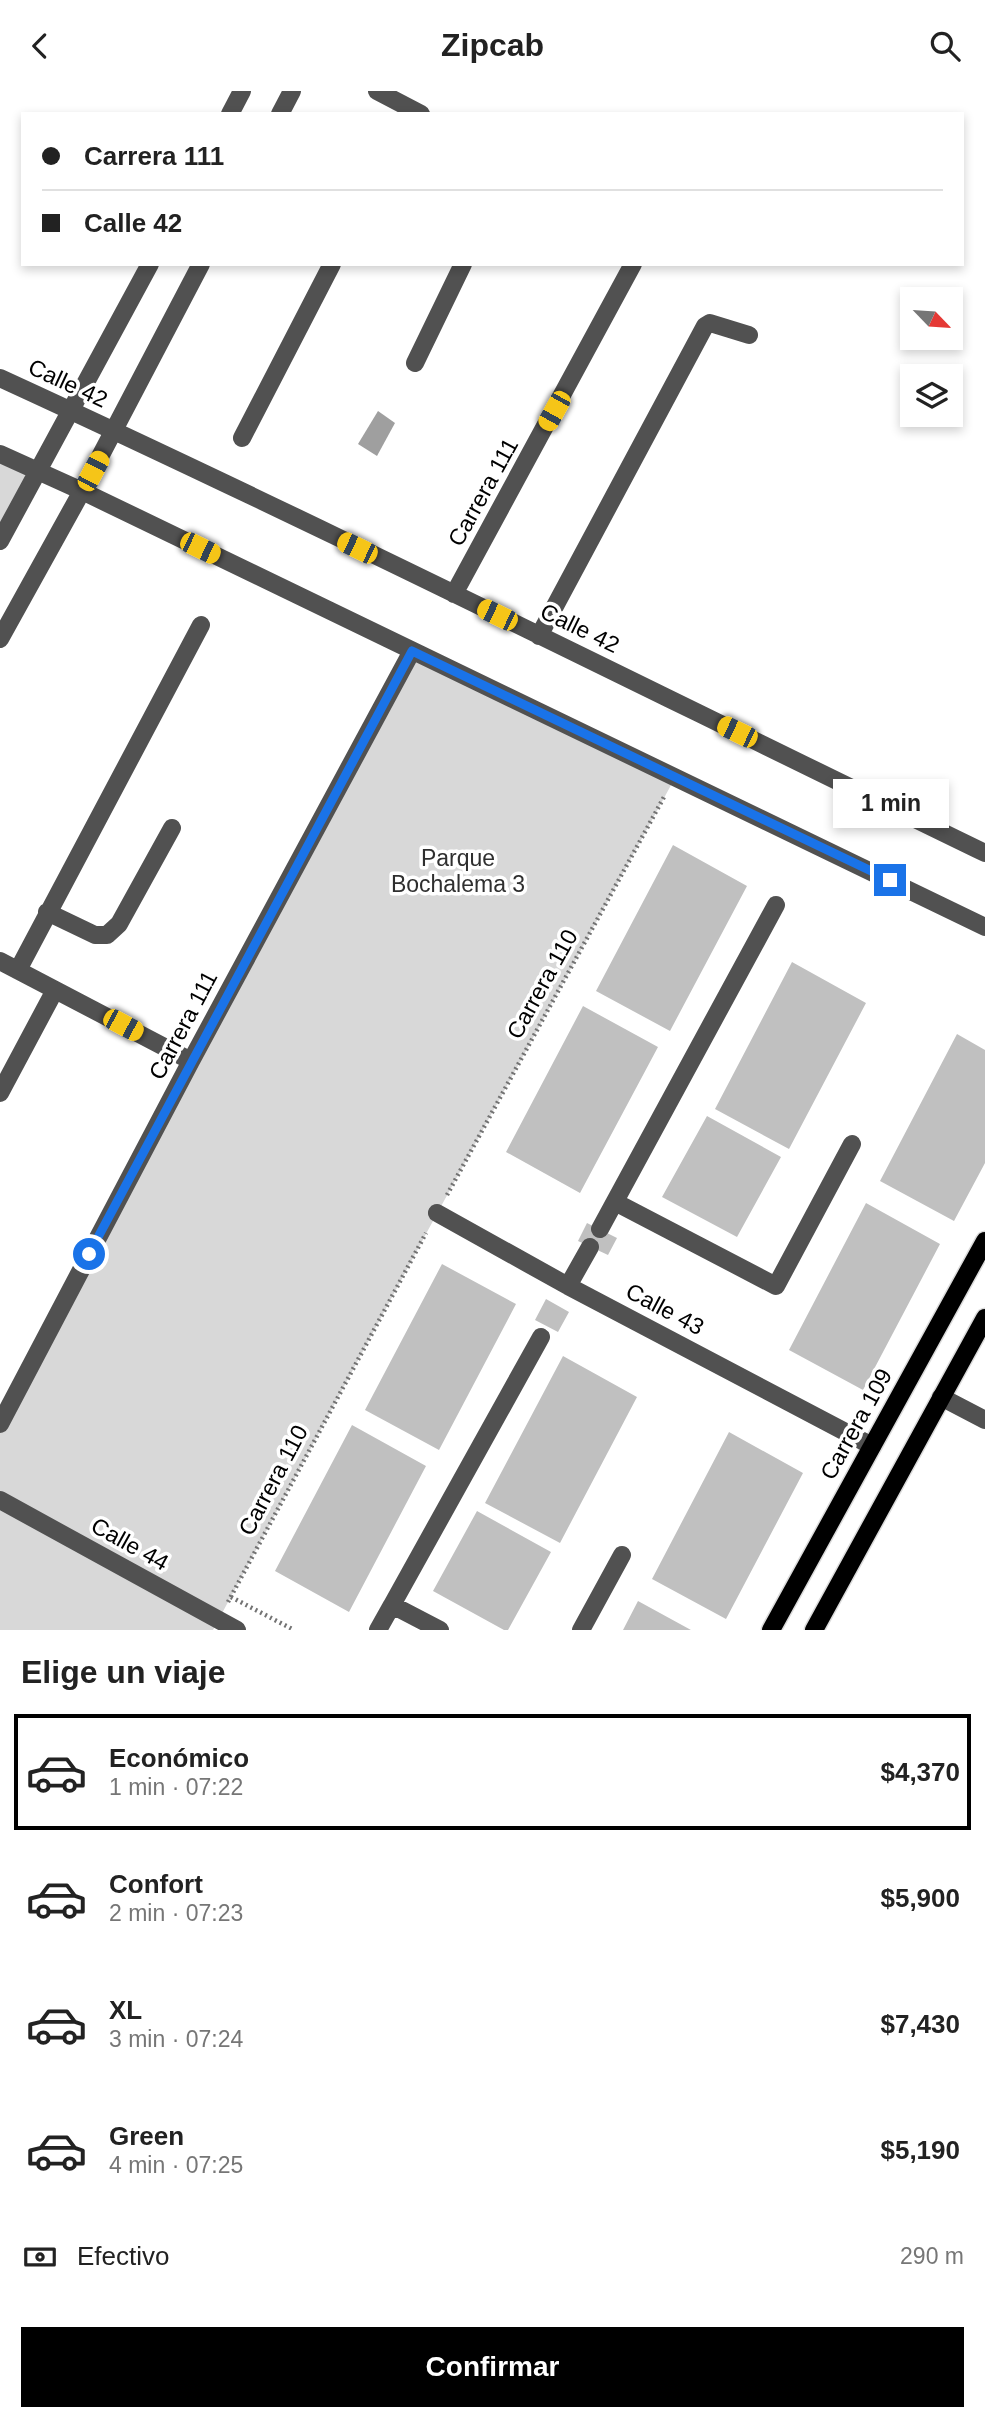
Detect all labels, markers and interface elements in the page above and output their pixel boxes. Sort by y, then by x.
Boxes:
icon: back [21,27,59,65]
text: Zipcab [441,27,544,63]
icon: search [926,27,964,65]
text: Carrera 111 [84,141,224,171]
text: Calle 42 [84,208,182,238]
north arrow [900,287,962,350]
map controls [900,287,963,427]
street label: Calle 42 [24,353,112,413]
button: layers [900,364,963,427]
car [535,388,574,434]
street label: Carrera 111 [443,434,523,550]
car [74,448,113,494]
car [177,529,224,567]
car [334,529,381,567]
car [474,596,521,634]
street label: Calle 42 [536,598,624,658]
car [714,713,761,751]
callout: 1 min [832,779,948,827]
text: 1 min [861,790,921,816]
park label: Parque Bochalema 3 [391,845,525,897]
route end [874,864,906,896]
street label: Carrera 110 [501,925,583,1043]
street label: Carrera 111 [144,966,222,1084]
car [100,1006,147,1044]
route start [73,1238,105,1270]
street label: Calle 43 [622,1278,708,1340]
street label: Carrera 109 [815,1364,897,1484]
street label: Carrera 110 [233,1420,313,1540]
street label: Calle 44 [87,1512,173,1576]
text: Elige un viaje [21,1654,226,1690]
icon: car [25,1741,88,1804]
text: Económico [109,1743,249,1773]
text: $4,370 [880,1757,960,1787]
text: 1 min · 07:22 [109,1774,243,1800]
icon: car [25,1867,88,1930]
text: Confort [109,1869,203,1899]
text: $5,900 [880,1883,960,1913]
text: 2 min · 07:23 [109,1900,243,1926]
icon: car [25,1993,88,2056]
text: XL [109,1995,142,2025]
text: $7,430 [880,2009,960,2039]
text: 3 min · 07:24 [109,2026,243,2052]
icon: car [25,2119,88,2182]
text: Green [109,2121,184,2151]
text: $5,190 [880,2135,960,2165]
text: 4 min · 07:25 [109,2152,243,2178]
icon: cash [21,2238,59,2276]
text: Efectivo [77,2241,170,2271]
text: 290 m [900,2243,964,2269]
button: Confirmar [21,2327,964,2407]

